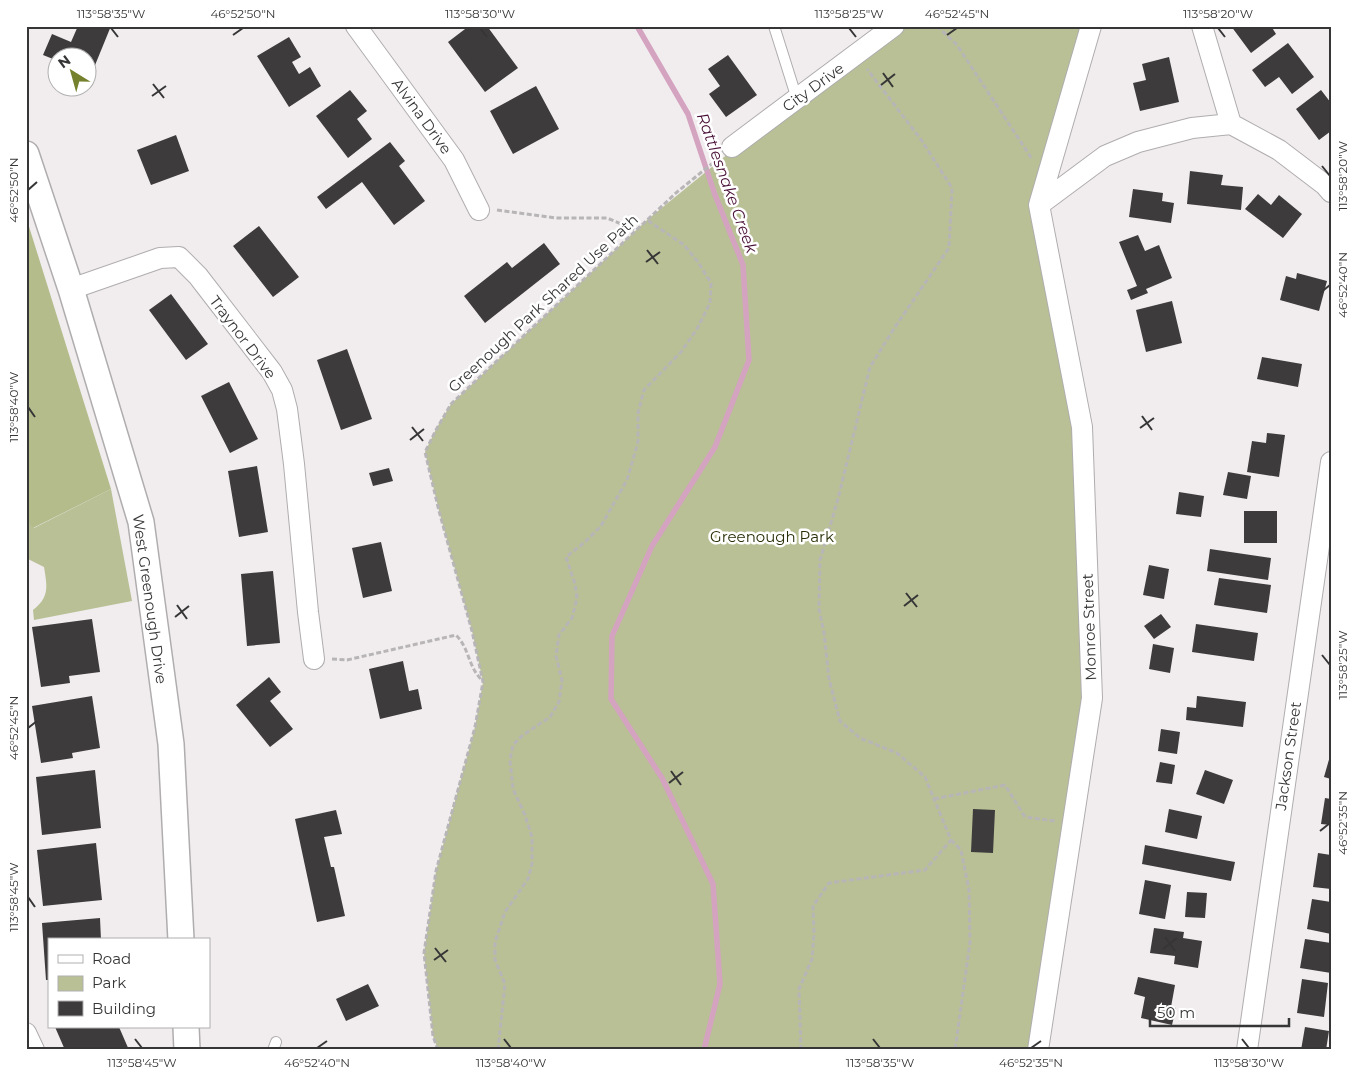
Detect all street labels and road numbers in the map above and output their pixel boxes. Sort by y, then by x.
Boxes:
street label: City Drive [779,58,847,116]
street label: Alvina Drive [388,74,456,158]
street label: Greenough Park Shared Use Path [444,210,642,396]
street label: Traynor Drive [206,292,280,382]
street label: West Greenough Drive [129,513,171,685]
street label: Monroe Street [1078,573,1100,681]
street label: Jackson Street [1271,700,1305,813]

